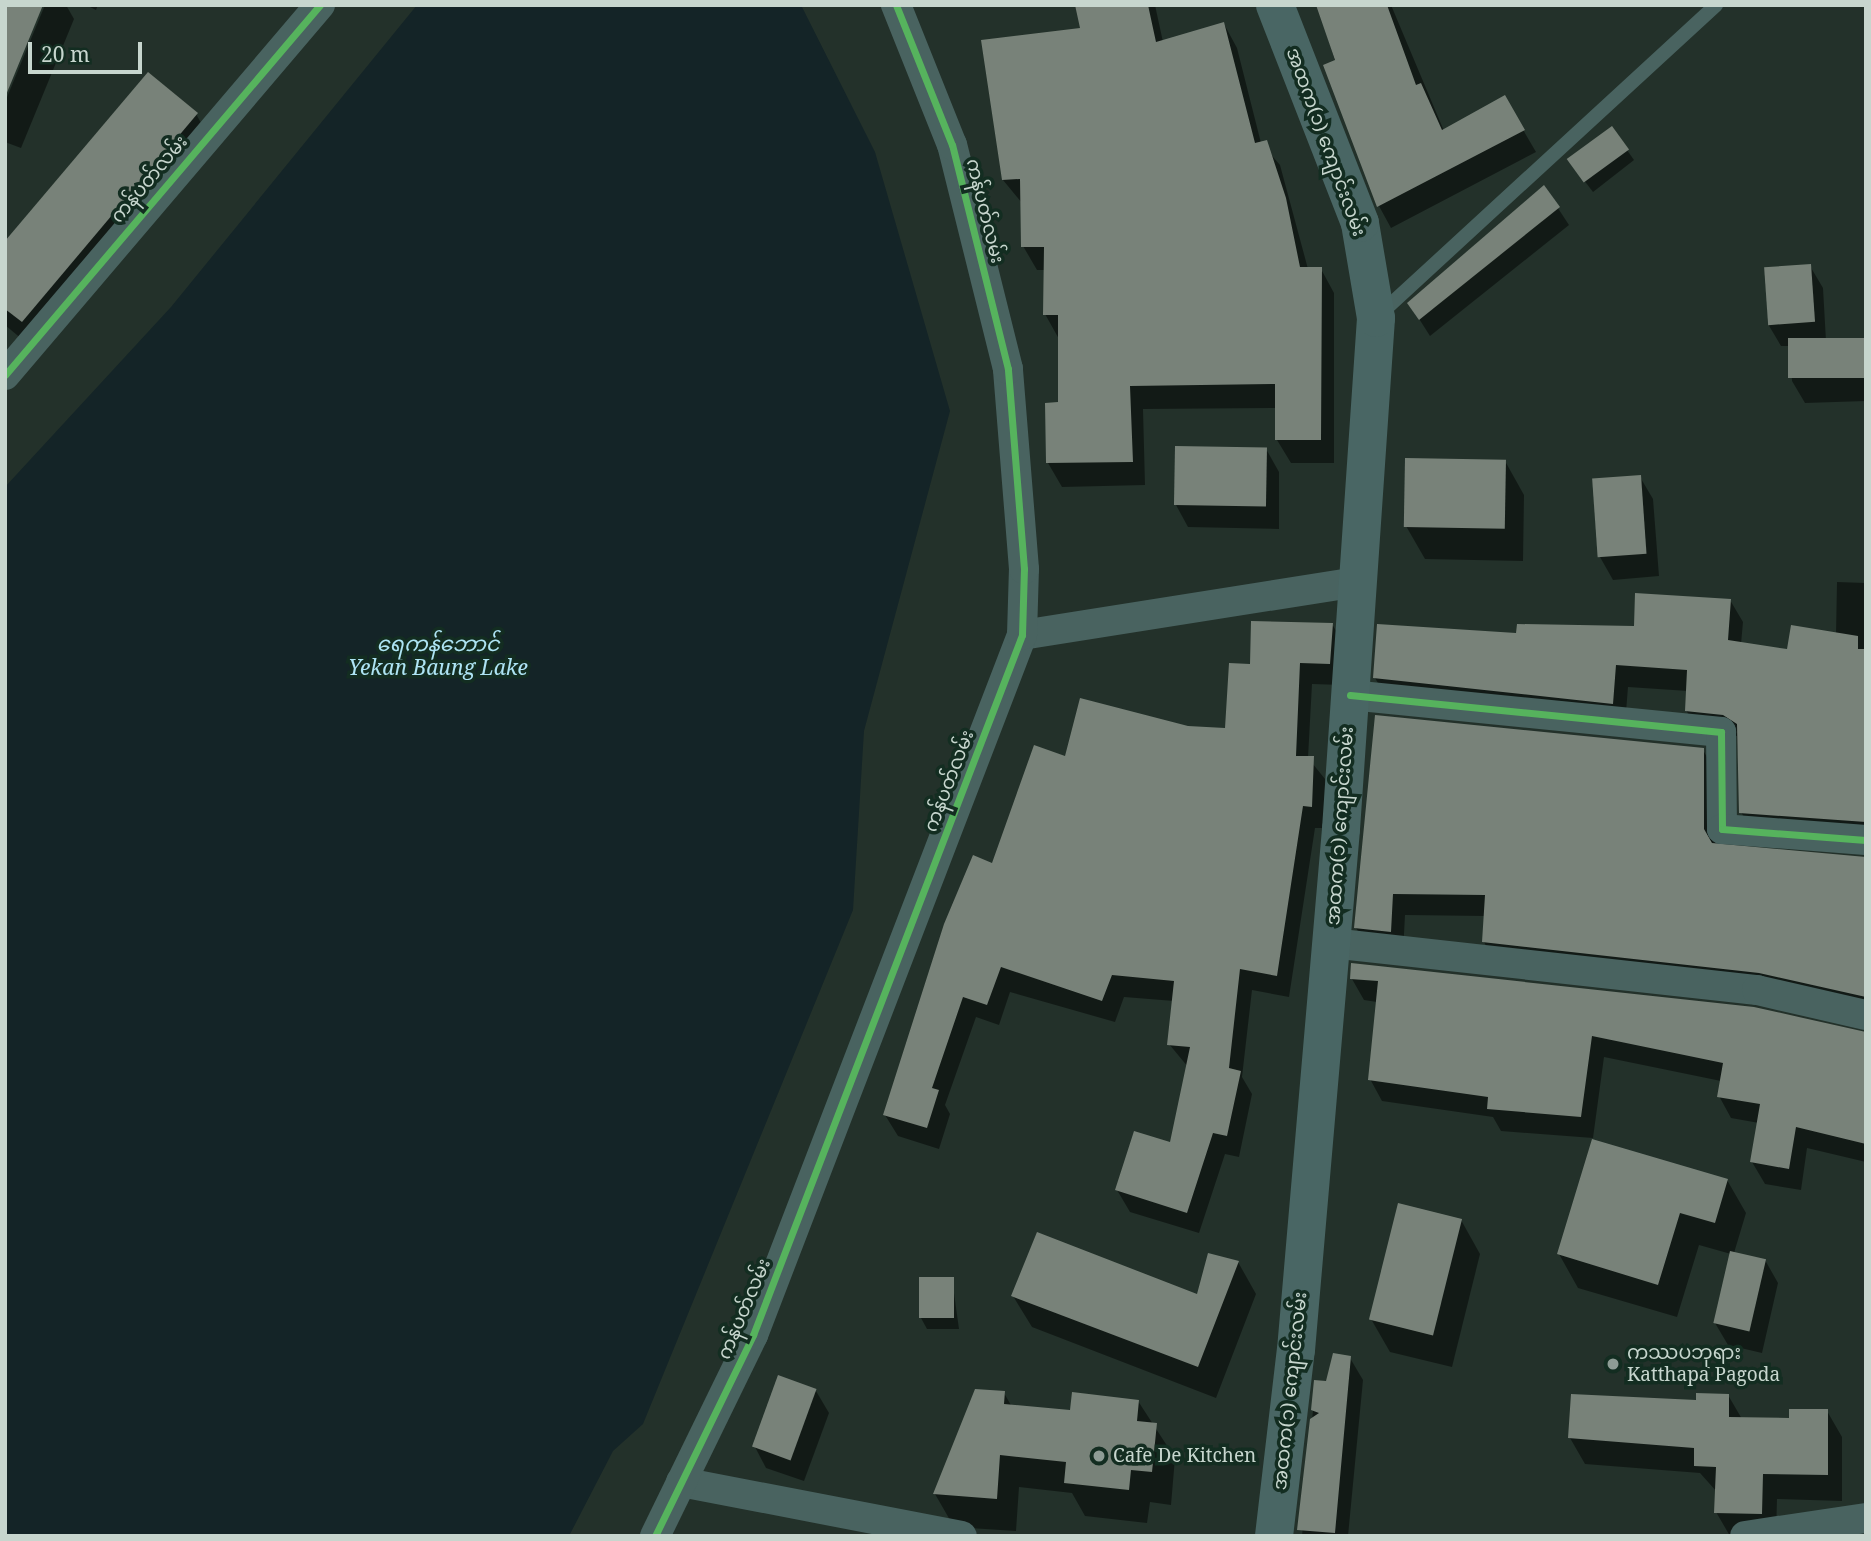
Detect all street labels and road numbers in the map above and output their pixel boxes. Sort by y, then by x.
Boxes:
street label: အထက(၁) ကျောင်းလမ်း [1281,44,1371,240]
street label: ကန်ပတ်လမ်း [106,131,192,227]
street label: ကန်ပတ်လမ်း [961,156,1009,266]
street label: အထက(၁) ကျောင်းလမ်း [1322,726,1358,926]
street label: ကန်ပတ်လမ်း [919,727,979,835]
street label: ကန်ပတ်လမ်း [713,1255,775,1363]
street label: အထက(၁) ကျောင်းလမ်း [1268,1291,1312,1491]

